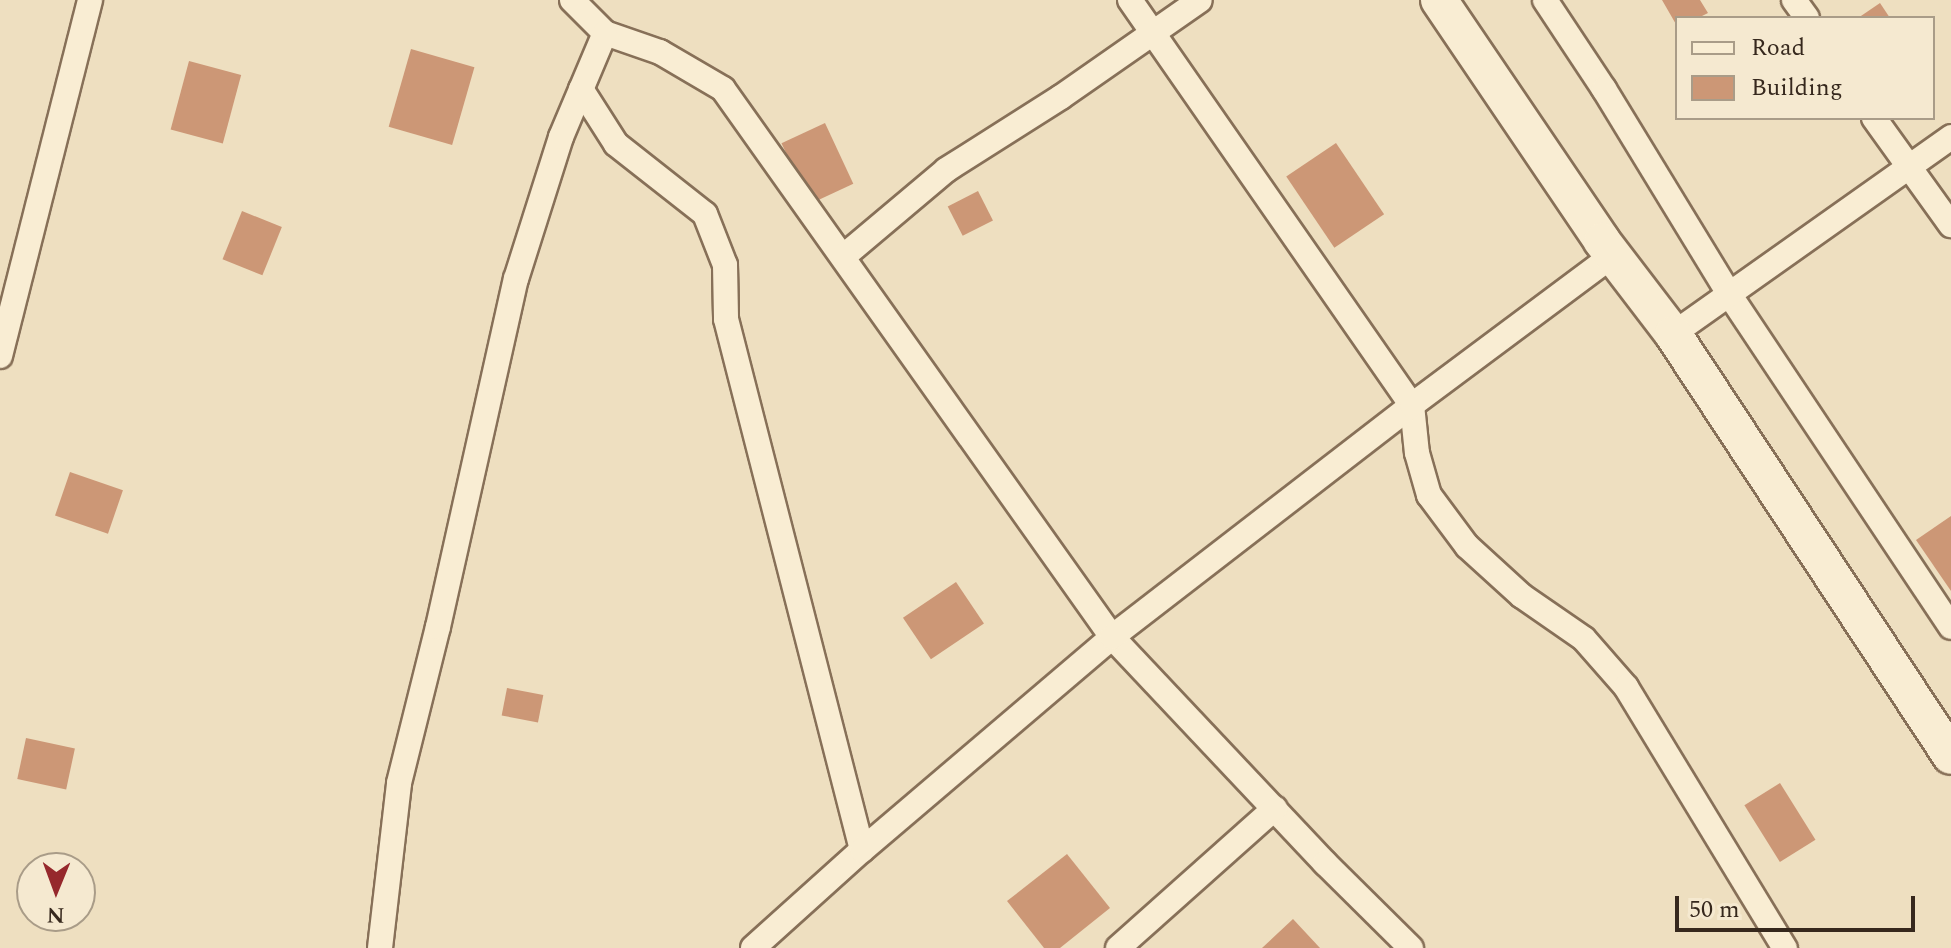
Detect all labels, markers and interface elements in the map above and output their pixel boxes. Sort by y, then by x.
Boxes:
legend [1675,16,1935,120]
text: Road [1751,30,1805,66]
text: Building [1751,70,1843,106]
north arrow [16,852,96,932]
scale bar [1679,880,1919,930]
text: 50 m [1689,892,1740,928]
text: N [46,898,65,931]

